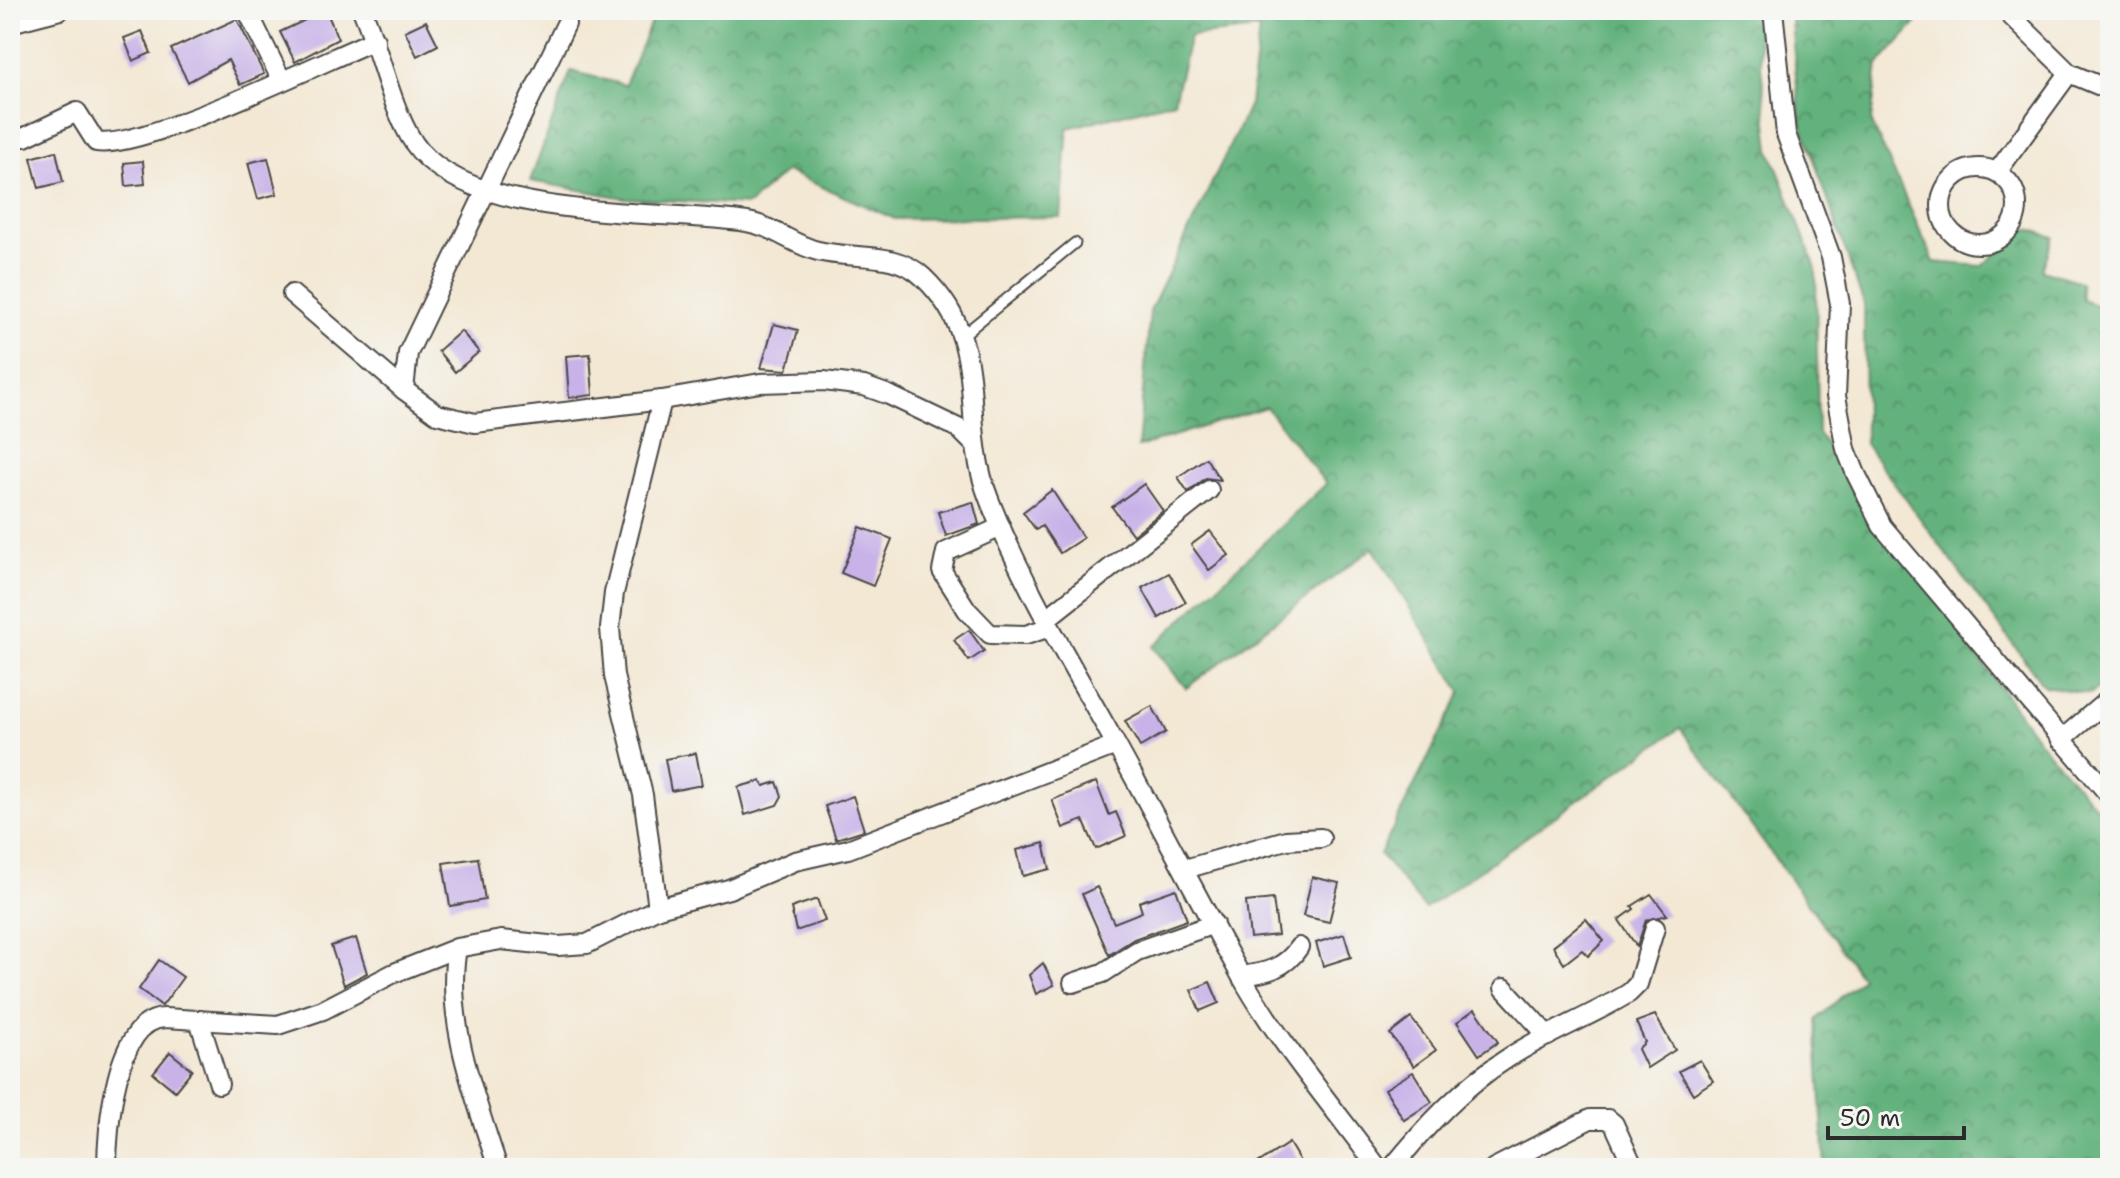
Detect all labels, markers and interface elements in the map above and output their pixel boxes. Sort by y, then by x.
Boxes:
scale bar [1828,1090,1964,1140]
text: 50 m [1840,1102,1900,1134]

